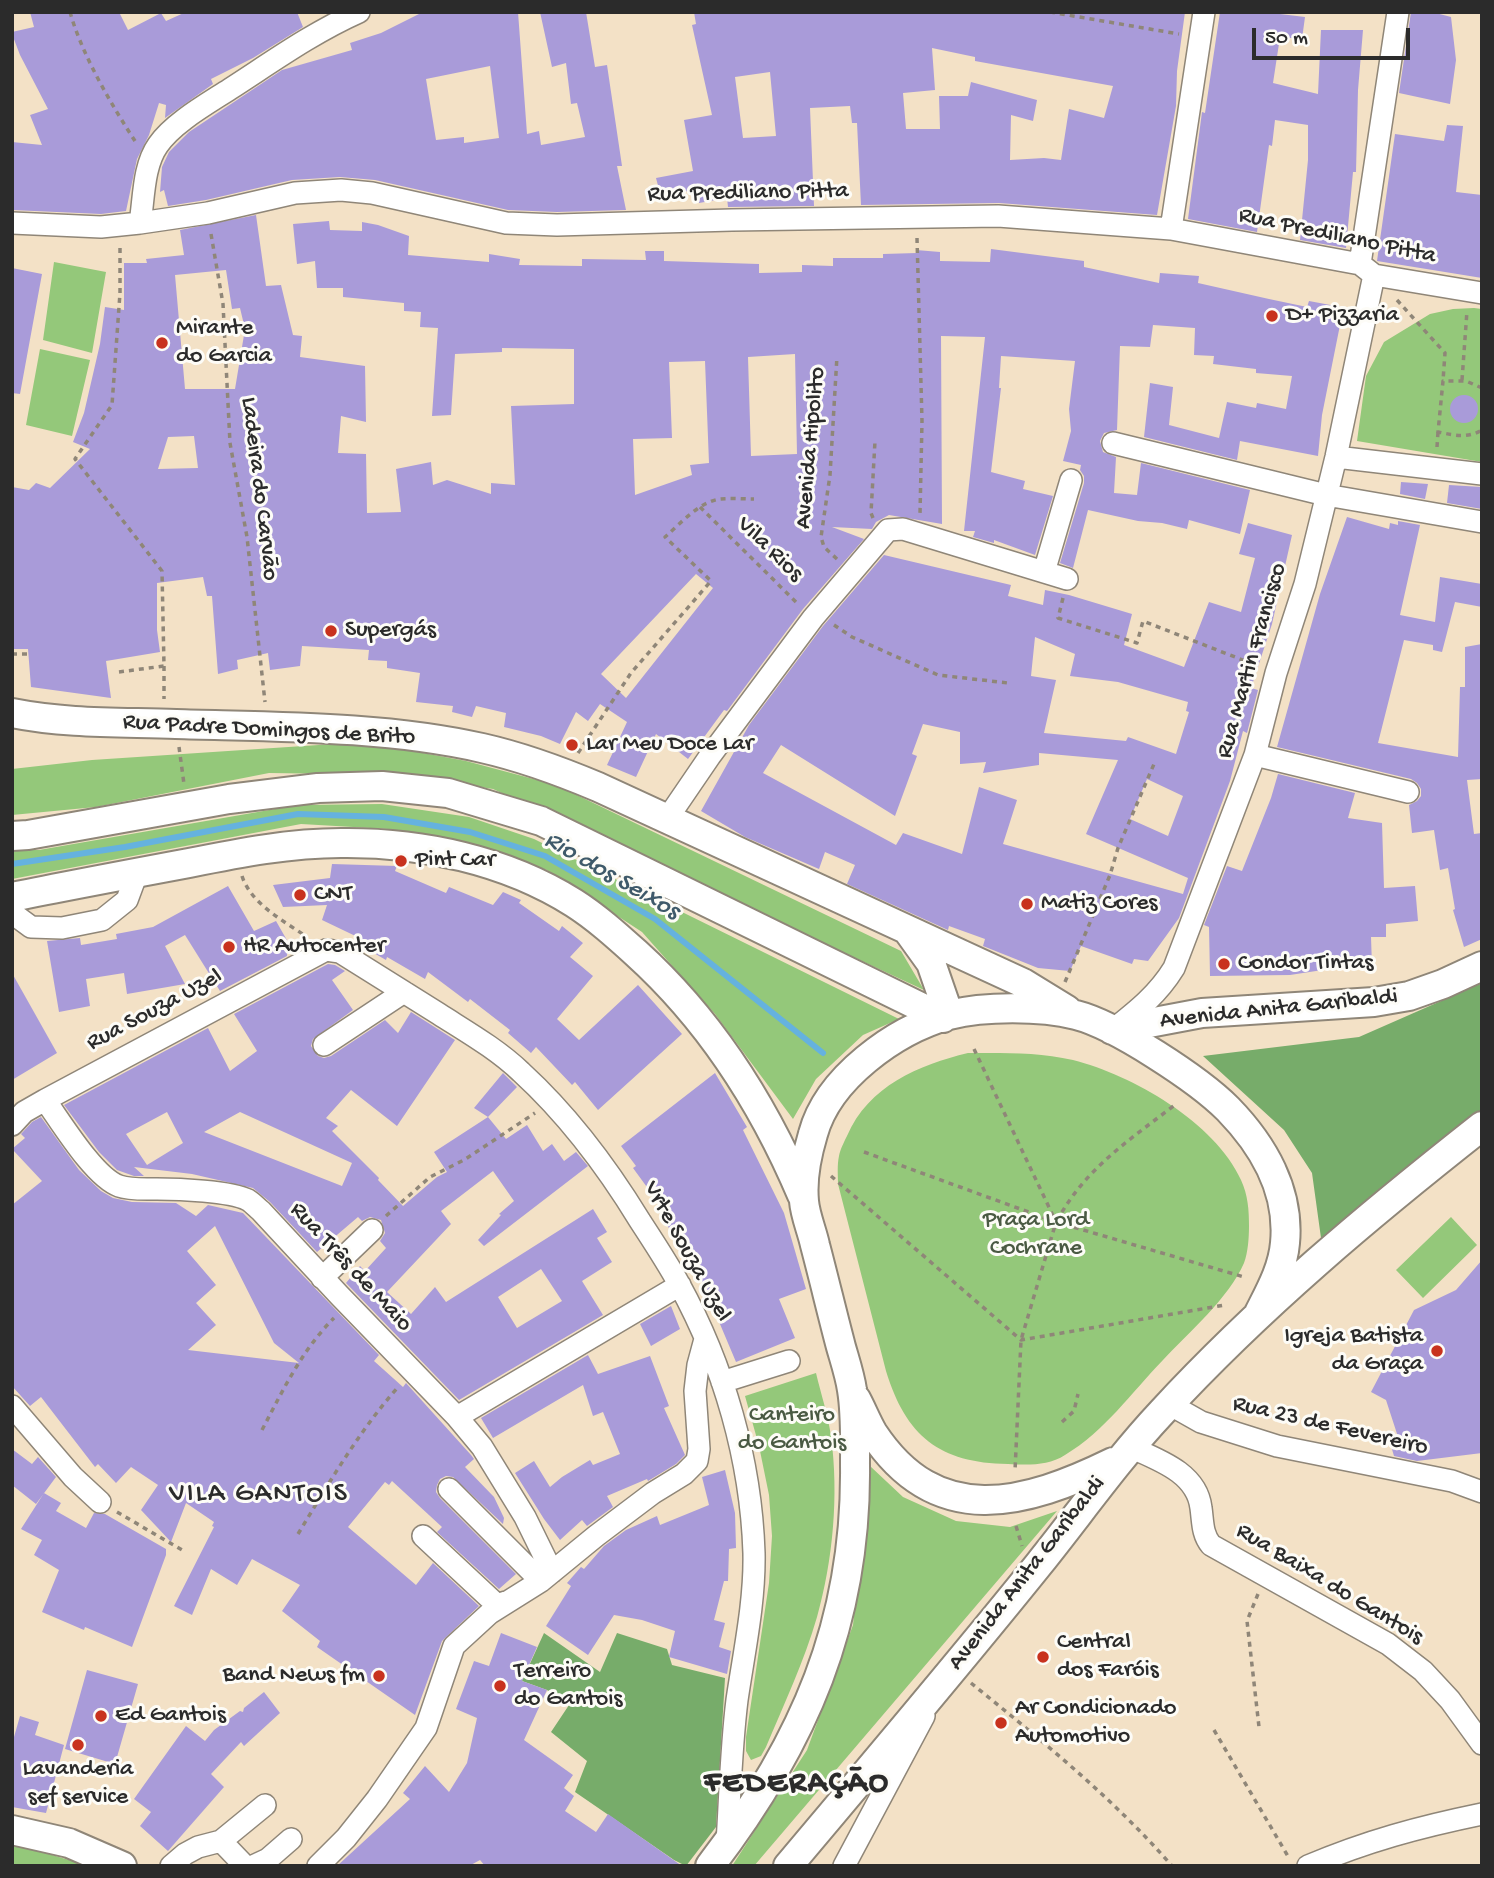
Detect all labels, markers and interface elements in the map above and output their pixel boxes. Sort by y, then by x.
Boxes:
scale bar [1256,14,1414,58]
text: 50 m [1265,27,1308,52]
street label: Rua Prediliano Pitta [647,178,849,210]
street label: Rua Prediliano Pitta [1236,202,1438,272]
place label: D+ Pizzaria [1286,302,1399,330]
marker: D+ Pizzaria [1264,308,1280,324]
place label: Mirante do Garcia [176,315,272,371]
marker: Mirante do Garcia [154,335,170,351]
street label: Avenida Hipolito [791,366,833,530]
street label: Ladeira do Carvão [232,396,284,582]
street label: Vila Rios [730,511,808,589]
street label: Rua Martin Francisco [1211,560,1295,762]
place label: Supergás [345,617,436,645]
marker: Supergás [323,623,339,639]
street label: Rua Padre Domingos de Brito [122,709,416,753]
place label: Lar Meu Doce Lar [586,731,753,759]
marker: Lar Meu Doce Lar [564,737,580,753]
water label: Rio dos Seixos [538,826,684,928]
place label: Pint Car [415,847,495,875]
marker: Pint Car [393,853,409,869]
place label: CNT [314,881,352,909]
marker: CNT [292,887,308,903]
place label: Matiz Cores [1041,890,1157,918]
marker: Matiz Cores [1019,896,1035,912]
place label: HR Autocenter [243,933,385,961]
marker: HR Autocenter [221,939,237,955]
place label: Condor Tintas [1238,950,1373,978]
marker: Condor Tintas [1216,956,1232,972]
street label: Rua Souza Uzel [82,963,228,1059]
street label: Avenida Anita Garibaldi [1159,983,1399,1037]
street label: Vrte Souza Uzel [636,1177,736,1327]
street label: Rua Três de Maio [282,1197,418,1339]
park label: Praça Lord Cochrane [983,1207,1089,1263]
place label: Igreja Batista da Graça [1284,1323,1423,1379]
marker: Igreja Batista da Graça [1429,1343,1445,1359]
street label: Rua 23 de Fevereiro [1230,1391,1430,1463]
park label: Canteiro do Gantois [738,1402,846,1458]
street label: Avenida Anita Garibaldi [943,1471,1113,1677]
district label: VILA GANTOIS [171,1479,347,1513]
street label: Rua Baixa do Gantois [1230,1518,1428,1652]
place label: Central dos Faróis [1057,1629,1159,1685]
marker: Central dos Faróis [1035,1649,1051,1665]
place label: Terreiro do Gantois [514,1658,622,1714]
place label: Band News fm [223,1662,365,1690]
marker: Band News fm [371,1668,387,1684]
marker: Terreiro do Gantois [492,1678,508,1694]
place label: Ar Condicionado Automotivo [1015,1695,1177,1751]
place label: Ed Gantois [115,1702,226,1730]
marker: Ed Gantois [93,1708,109,1724]
marker: Ar Condicionado Automotivo [993,1715,1009,1731]
marker: Lavanderia sef service [70,1737,86,1753]
place label: Lavanderia sef service [23,1756,133,1812]
district label: FEDERAÇÃO [705,1766,889,1804]

